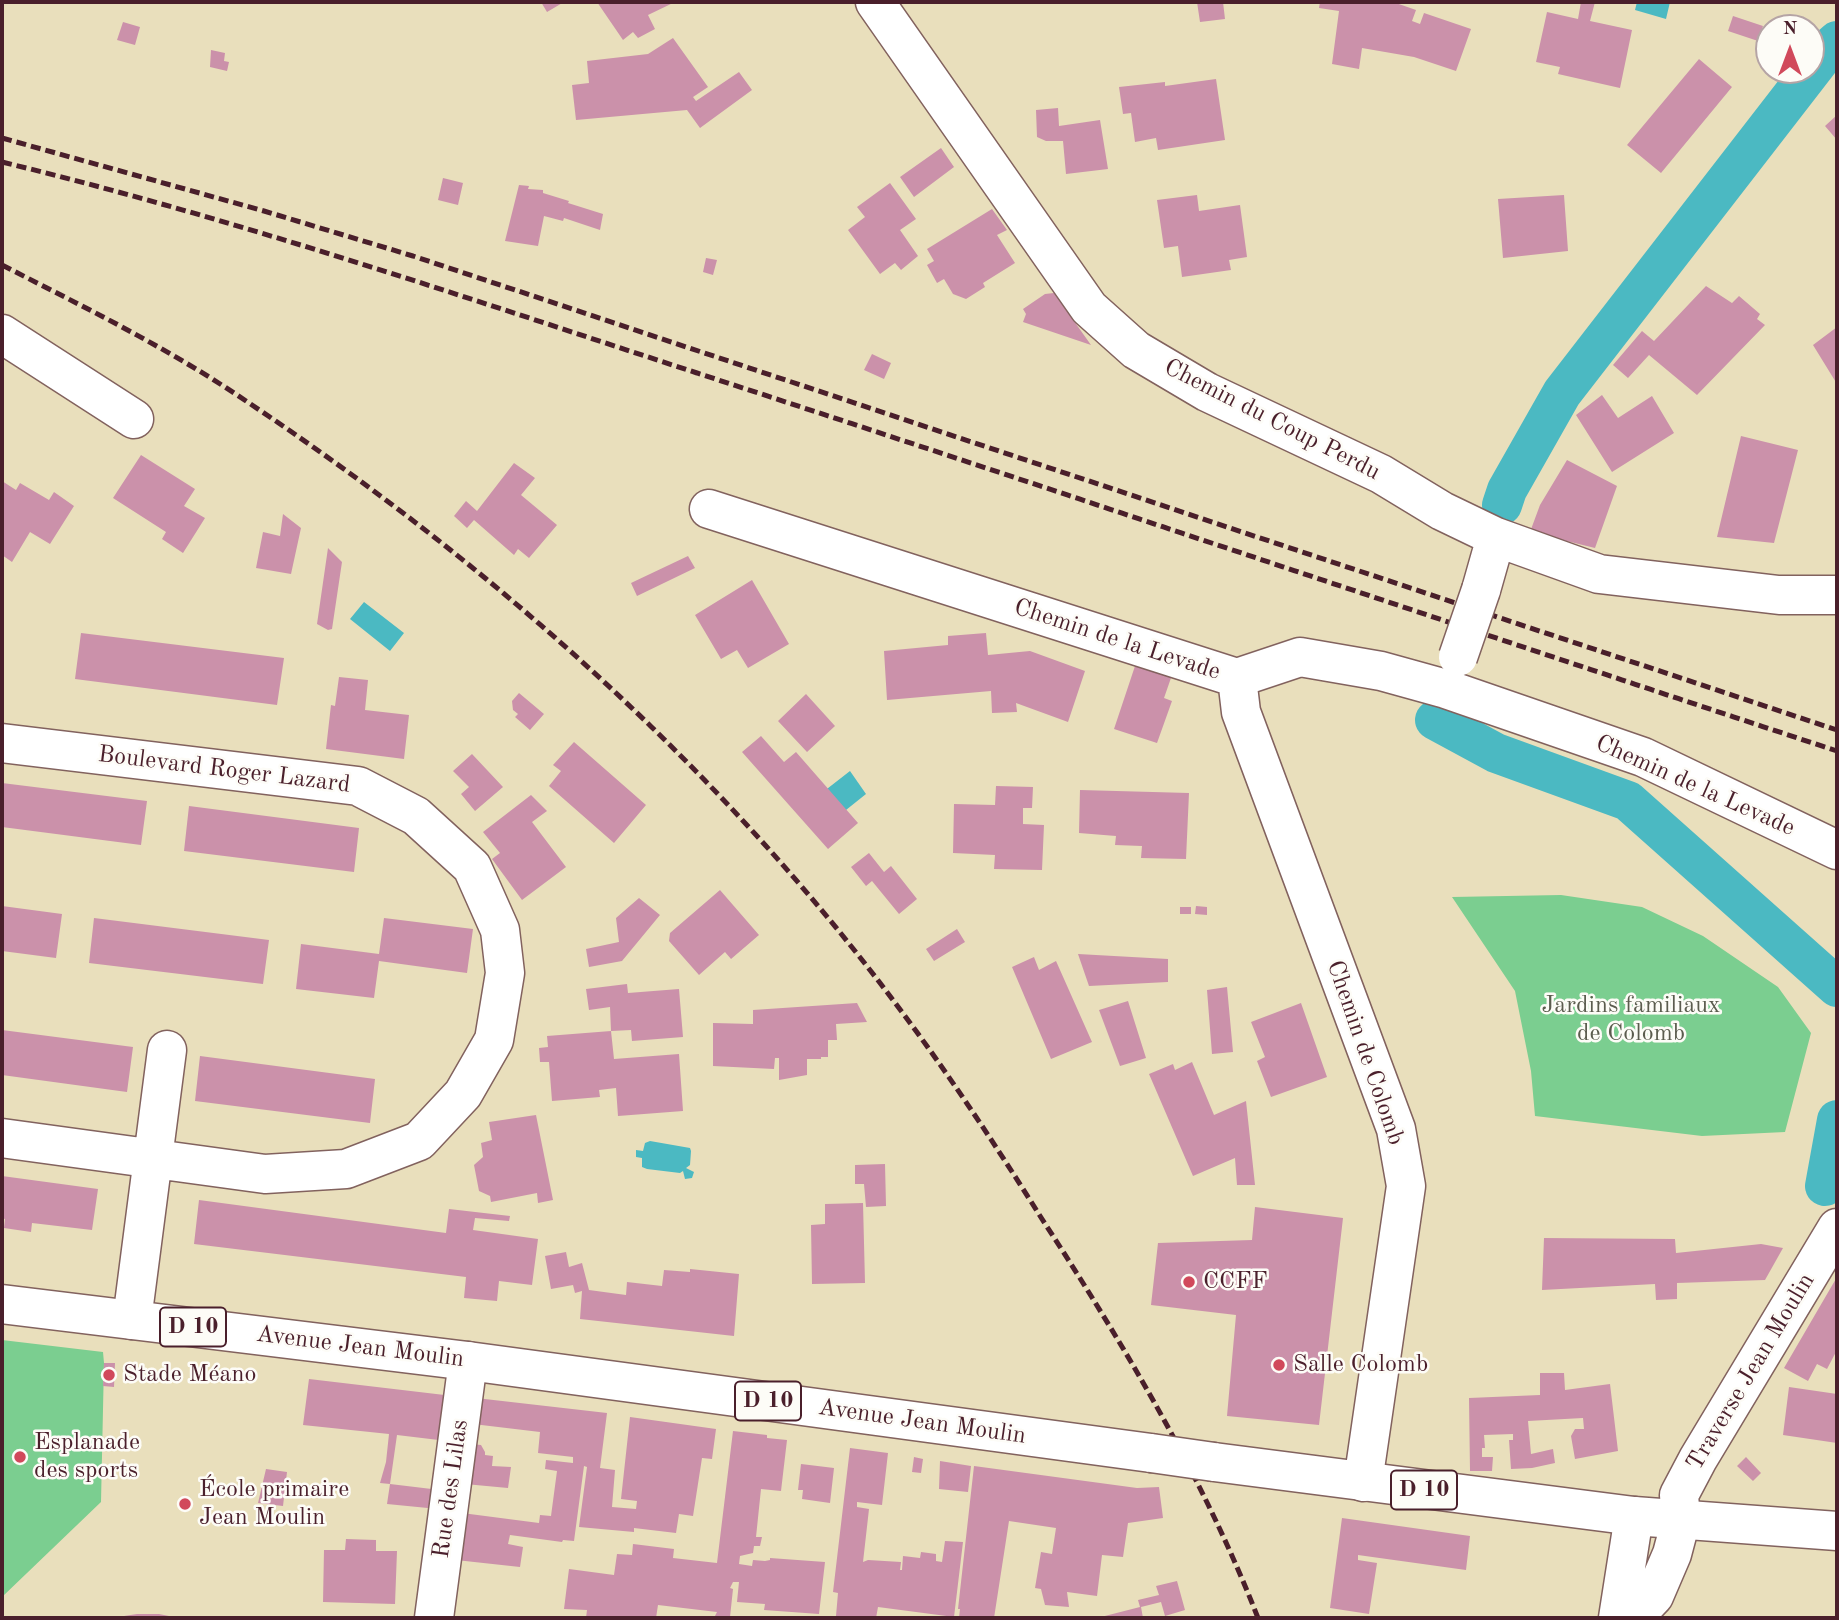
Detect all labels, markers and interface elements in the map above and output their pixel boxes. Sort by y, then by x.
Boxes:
north arrow [1755,14,1825,84]
text: N [1783,20,1797,39]
street label: Chemin du Coup Perdu [1159,353,1385,487]
street label: Chemin de la Levade [1010,593,1224,687]
street label: Chemin de la Levade [1591,729,1799,843]
street label: Boulevard Roger Lazard [96,740,352,800]
street label: Chemin de Colomb [1320,957,1410,1149]
park label: Jardins familiaux de Colomb [1541,992,1721,1048]
place label: CCFF [1203,1268,1268,1296]
street label: Traverse Jean Moulin [1681,1268,1821,1476]
marker: CCFF [1181,1274,1197,1290]
road number: D 10 [160,1308,226,1346]
street label: Avenue Jean Moulin [254,1320,466,1374]
place label: Salle Colomb [1293,1351,1428,1379]
marker: Salle Colomb [1271,1357,1287,1373]
place label: Stade Méano [123,1361,256,1389]
marker: Stade Méano [101,1367,117,1383]
road number: D 10 [735,1382,801,1420]
street label: Avenue Jean Moulin [816,1393,1028,1451]
street label: Rue des Lilas [427,1418,475,1560]
place label: Esplanade des sports [34,1429,140,1485]
marker: Esplanade des sports [12,1449,28,1465]
road number: D 10 [1391,1470,1457,1510]
place label: École primaire Jean Moulin [199,1476,349,1532]
marker: École primaire Jean Moulin [177,1496,193,1512]

